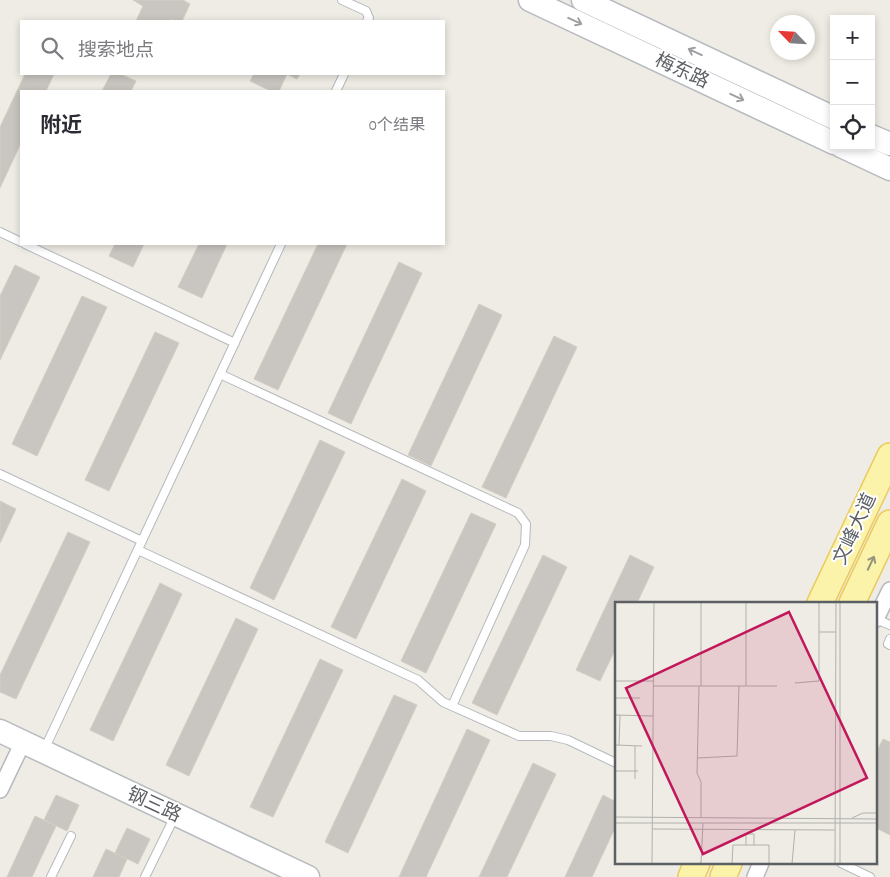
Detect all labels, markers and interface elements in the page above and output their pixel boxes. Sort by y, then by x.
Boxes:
north arrow [770,15,815,60]
map controls [830,15,875,150]
button: + [830,15,875,60]
one-way arrow [567,16,582,26]
search box [20,20,445,75]
icon: search [38,34,66,62]
text: 搜索地点 [78,41,154,60]
one-way arrow [688,47,703,57]
street label: 梅东路 [652,49,713,92]
button: − [830,60,875,105]
one-way arrow [730,93,745,103]
button: locate [830,105,875,150]
text: 附近 [40,115,82,136]
text: 0个结果 [369,117,425,133]
street label: 文峰大道 [829,490,880,567]
one-way arrow [867,556,876,571]
inset map [615,602,878,864]
street label: 钢三路 [124,783,185,826]

